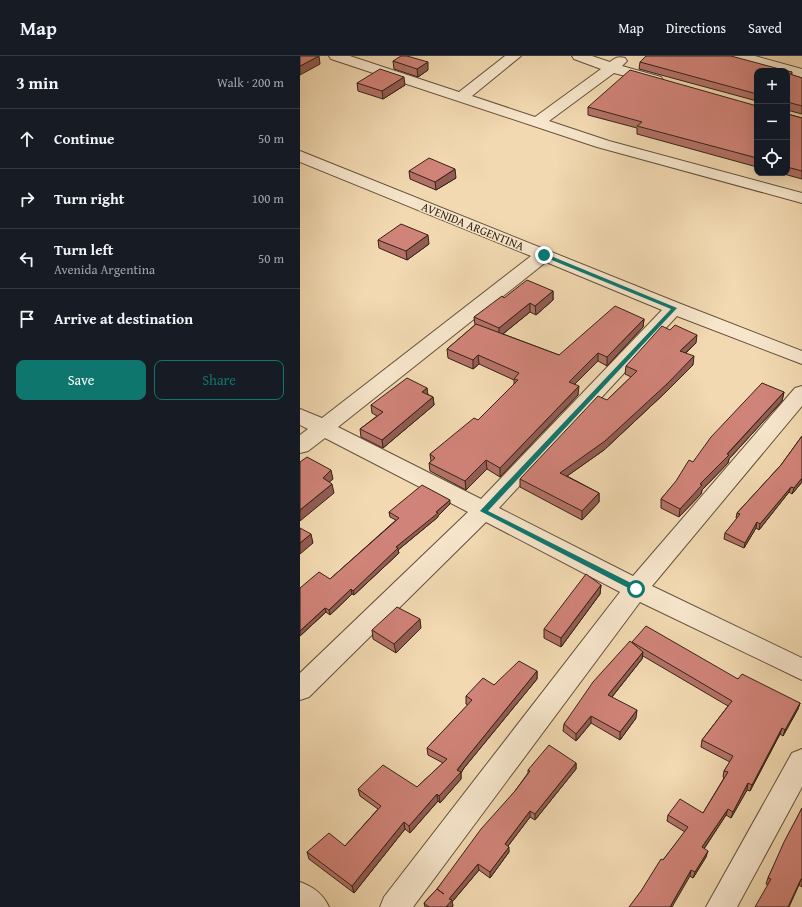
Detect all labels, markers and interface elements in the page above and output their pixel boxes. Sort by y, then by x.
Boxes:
text: Map [20,14,57,42]
text: Map [618,18,644,38]
text: Directions [666,18,726,38]
text: Saved [748,18,782,38]
map controls [754,68,790,176]
button: + [754,68,790,104]
text: 3 min [16,70,58,95]
text: Walk · 200 m [217,73,284,92]
button: − [754,104,790,140]
icon: ahead [16,128,38,150]
text: Continue [54,128,115,149]
text: 50 m [258,129,284,148]
button: locate [754,140,790,176]
icon: right [16,188,38,210]
text: Turn right [54,188,125,209]
text: 100 m [252,189,284,208]
street label: AVENIDA ARGENTINA [419,198,528,255]
text: Turn left [54,239,113,260]
route end [535,246,553,264]
icon: left [16,248,38,270]
text: 50 m [258,249,284,268]
text: Avenida Argentina [54,260,155,279]
icon: arrive [16,308,38,330]
text: Arrive at destination [54,308,193,329]
button: Save [16,360,146,400]
button: Share [154,360,284,400]
route start [627,580,645,598]

